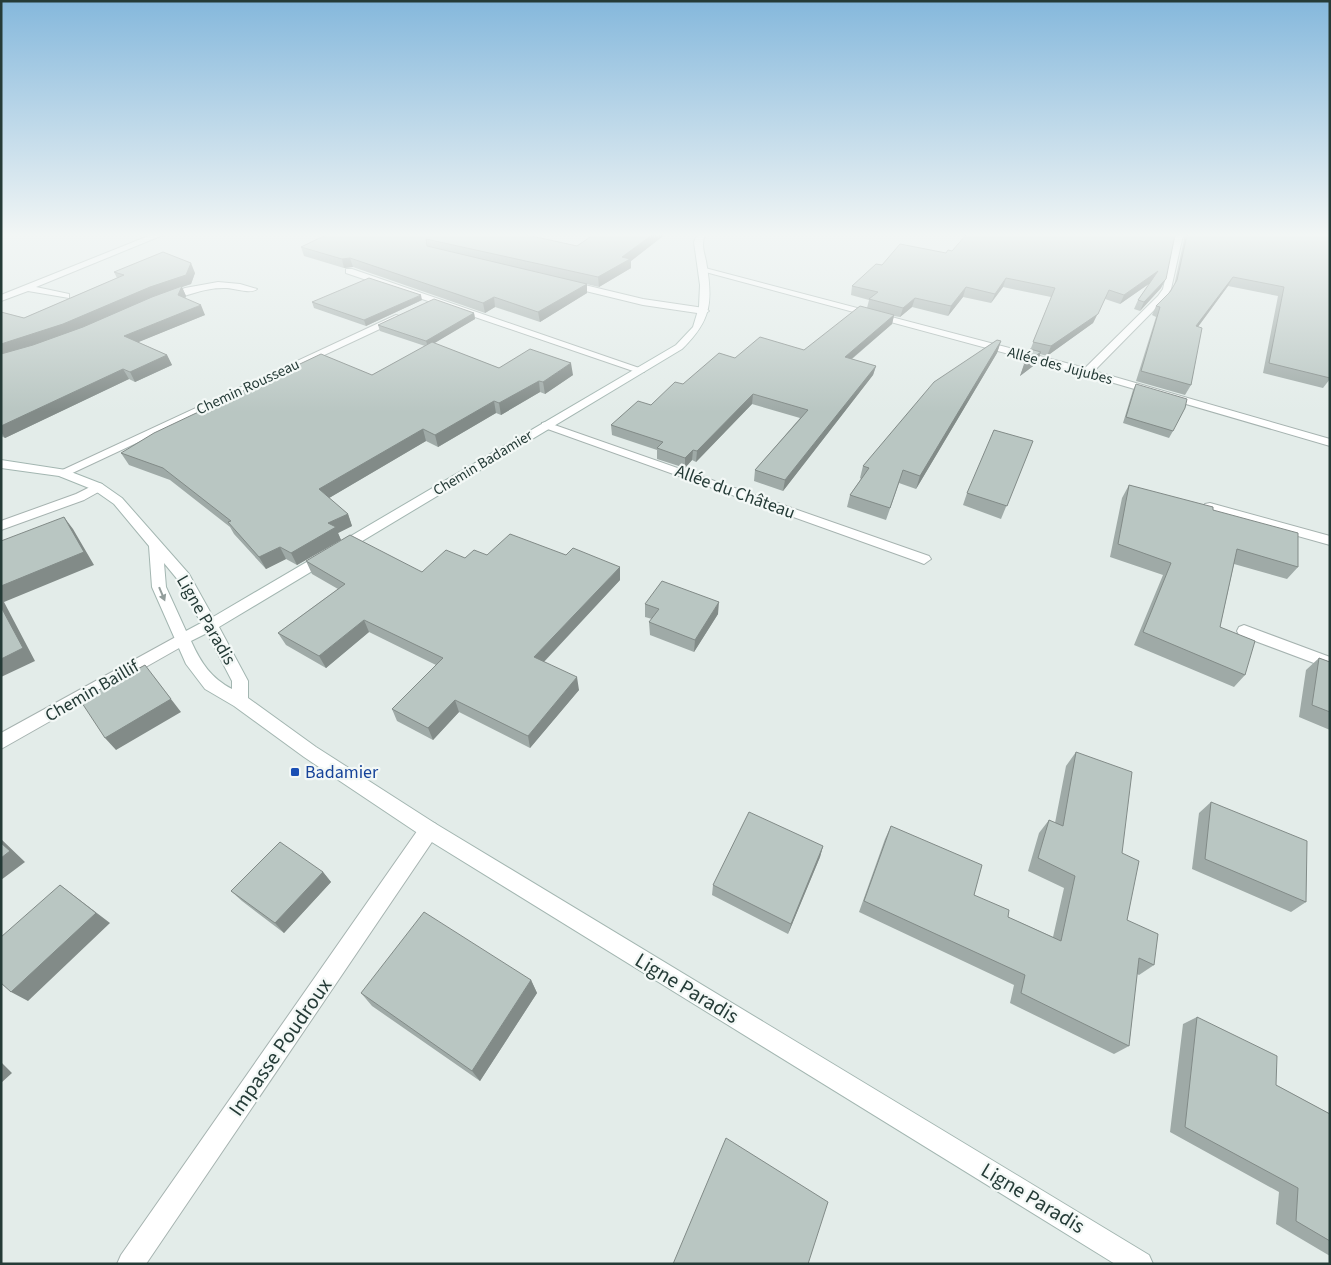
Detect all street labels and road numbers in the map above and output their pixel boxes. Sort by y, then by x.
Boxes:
street label: Allée des Jujubes [1005,342,1115,390]
street label: Chemin Rousseau [193,354,303,420]
street label: Chemin Badamier [429,425,537,501]
street label: Allée du Château [671,459,799,525]
street label: Ligne Paradis [170,570,242,670]
street label: Chemin Baillif [40,654,144,728]
street label: Ligne Paradis [629,945,745,1031]
street label: Impasse Poudroux [221,971,339,1122]
street label: Ligne Paradis [975,1155,1091,1241]

